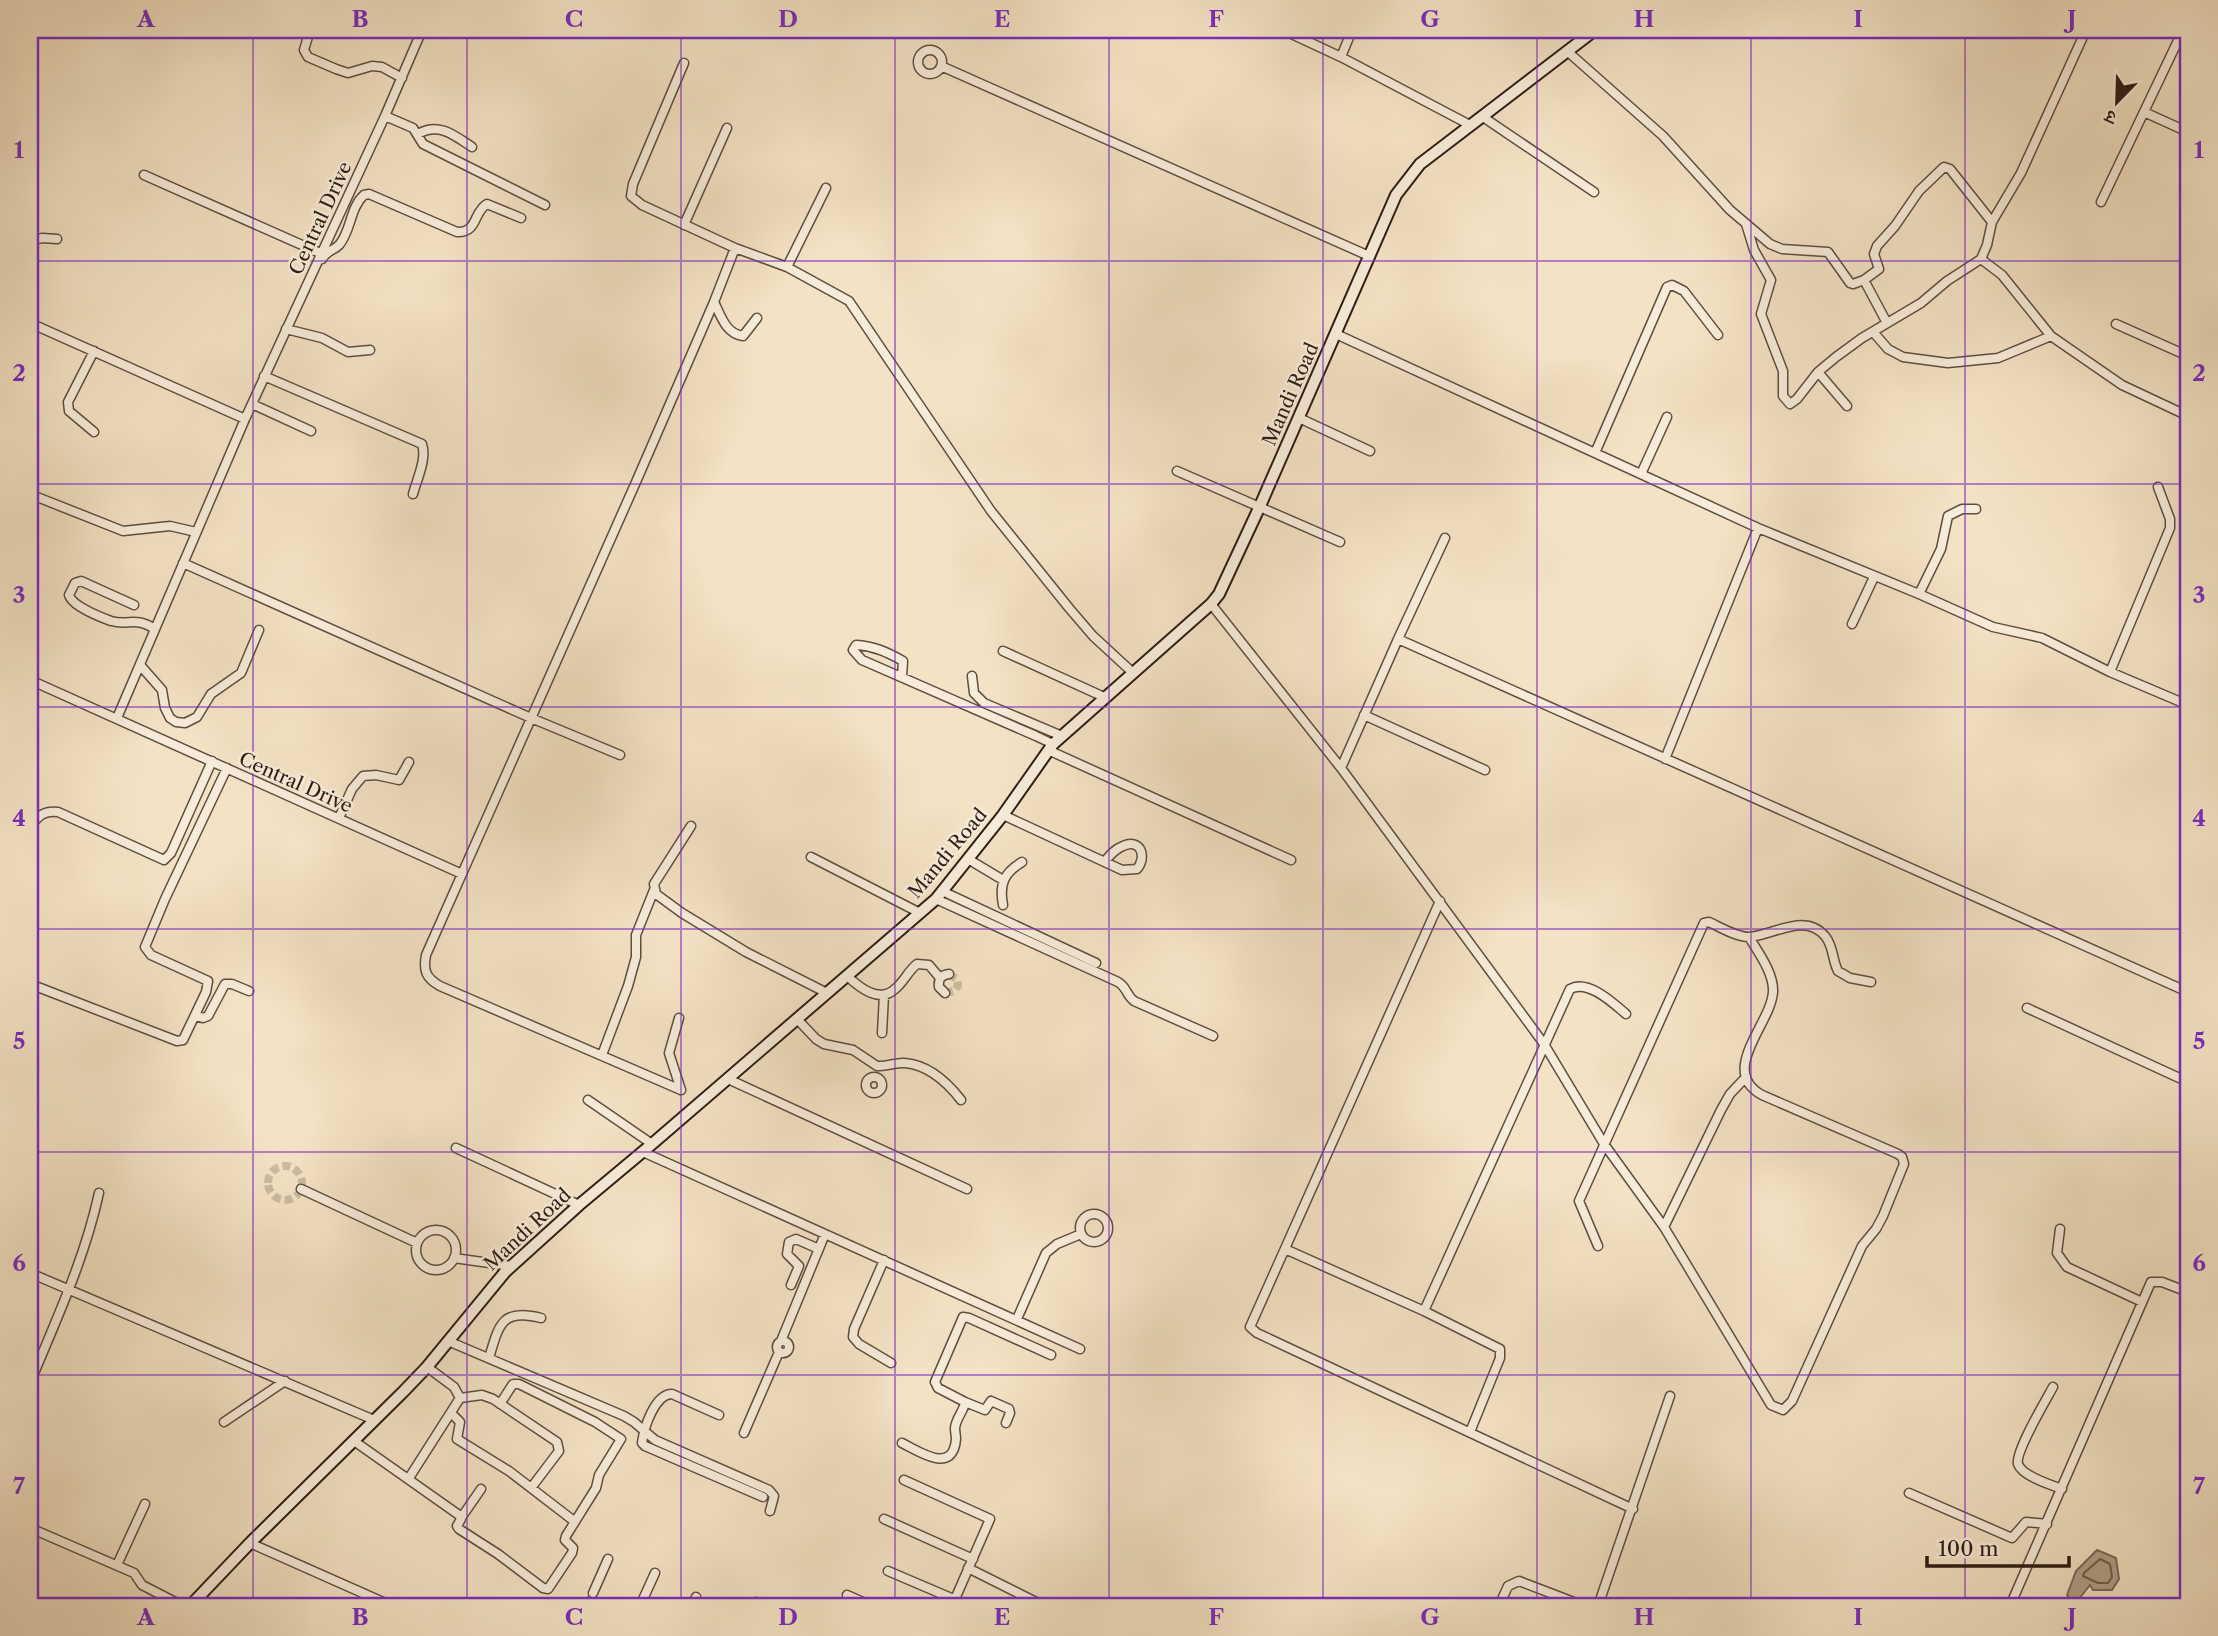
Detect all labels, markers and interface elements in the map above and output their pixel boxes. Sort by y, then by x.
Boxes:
text: A [136,5,156,33]
text: B [351,5,369,33]
text: C [565,5,583,33]
text: D [778,5,798,33]
text: E [994,5,1010,33]
text: F [1208,5,1224,33]
text: G [1420,5,1440,33]
text: H [1634,5,1655,33]
text: I [1853,5,1863,33]
text: J [2063,5,2077,33]
north arrow [2082,66,2152,136]
text: उ [2100,104,2121,130]
text: 1 [14,136,25,164]
text: 1 [2194,136,2205,164]
street label: Central Drive [284,158,357,278]
street label: Mandi Road [1258,339,1324,449]
text: 2 [12,359,26,387]
text: 2 [2192,359,2206,387]
text: 3 [13,581,26,609]
text: 3 [2193,581,2206,609]
street label: Central Drive [235,747,356,818]
street label: Mandi Road [903,803,992,903]
text: 4 [12,804,26,832]
text: 4 [2192,804,2206,832]
text: 5 [13,1027,25,1055]
text: 5 [2193,1027,2205,1055]
street label: Mandi Road [479,1183,576,1275]
text: 6 [12,1249,26,1277]
text: 6 [2192,1249,2206,1277]
text: 7 [13,1472,25,1500]
text: 7 [2193,1472,2205,1500]
scale bar [1927,1524,2069,1568]
text: 100 m [1938,1536,1999,1561]
text: A [136,1603,156,1631]
text: B [351,1603,369,1631]
text: C [565,1603,583,1631]
text: D [778,1603,798,1631]
text: E [994,1603,1010,1631]
text: F [1208,1603,1224,1631]
text: G [1420,1603,1440,1631]
text: H [1634,1603,1655,1631]
text: I [1853,1603,1863,1631]
text: J [2063,1603,2077,1631]

